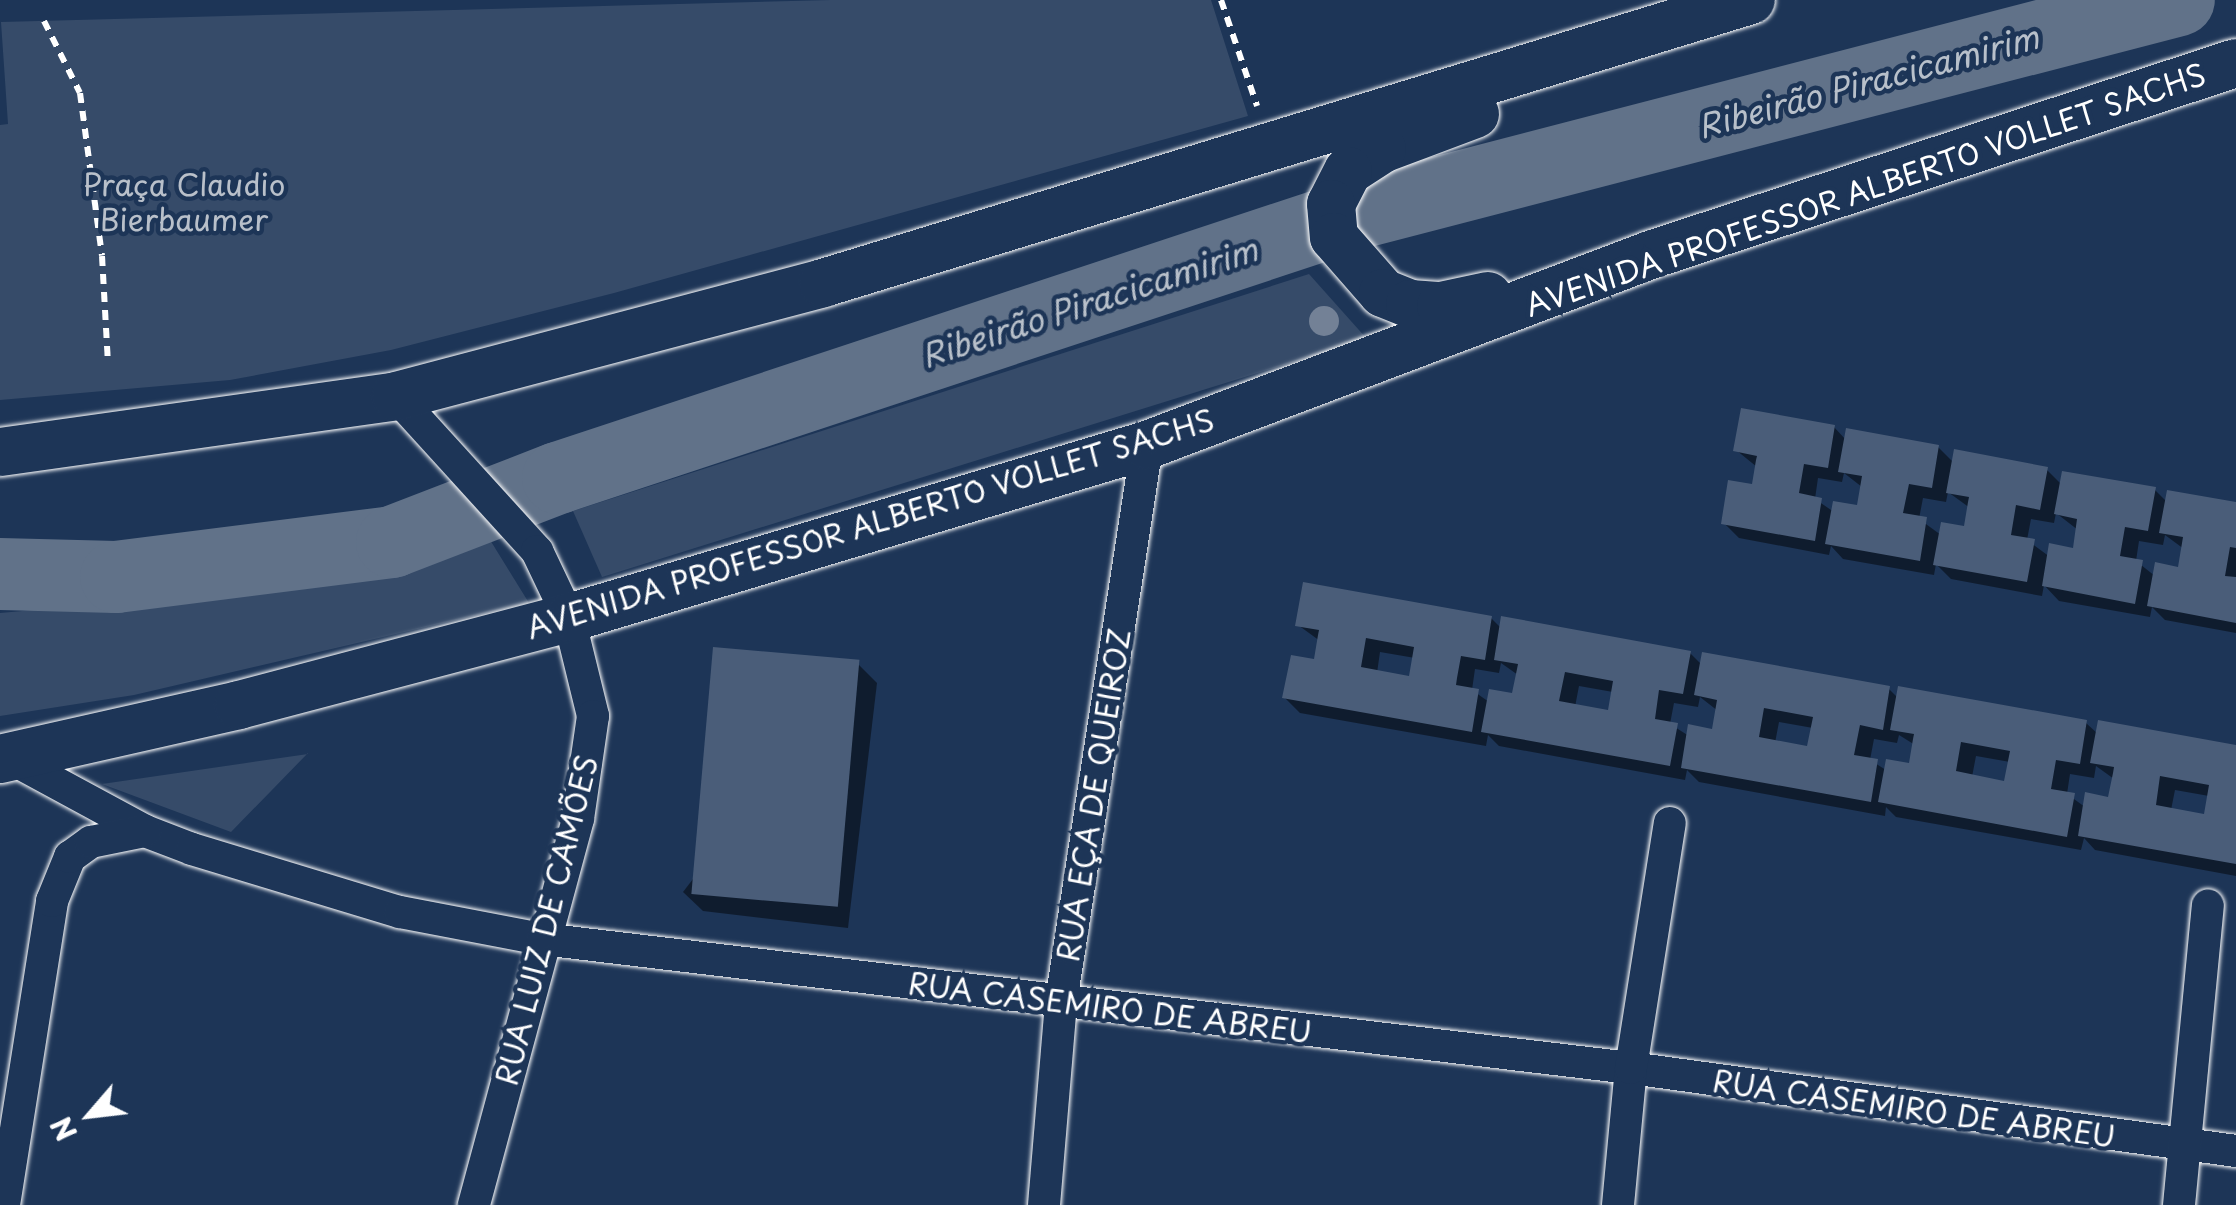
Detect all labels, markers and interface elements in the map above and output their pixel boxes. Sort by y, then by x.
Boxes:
water label: Ribeirão Piracicamirim [1694,17,2042,145]
street label: AVENIDA PROFESSOR ALBERTO VOLLET SACHS [1517,54,2213,324]
park label: Praça Claudio Bierbaumer [82,166,286,236]
water label: Ribeirão Piracicamirim [916,230,1262,374]
street label: AVENIDA PROFESSOR ALBERTO VOLLET SACHS [519,400,1221,646]
street label: RUA EÇA DE QUEIROZ [1049,624,1137,966]
street label: RUA LUIZ DE CAMÕES [487,749,605,1091]
street label: RUA CASEMIRO DE ABREU [904,964,1316,1050]
street label: RUA CASEMIRO DE ABREU [1708,1062,2120,1154]
north arrow [40,1065,140,1165]
text: N [39,1109,87,1149]

